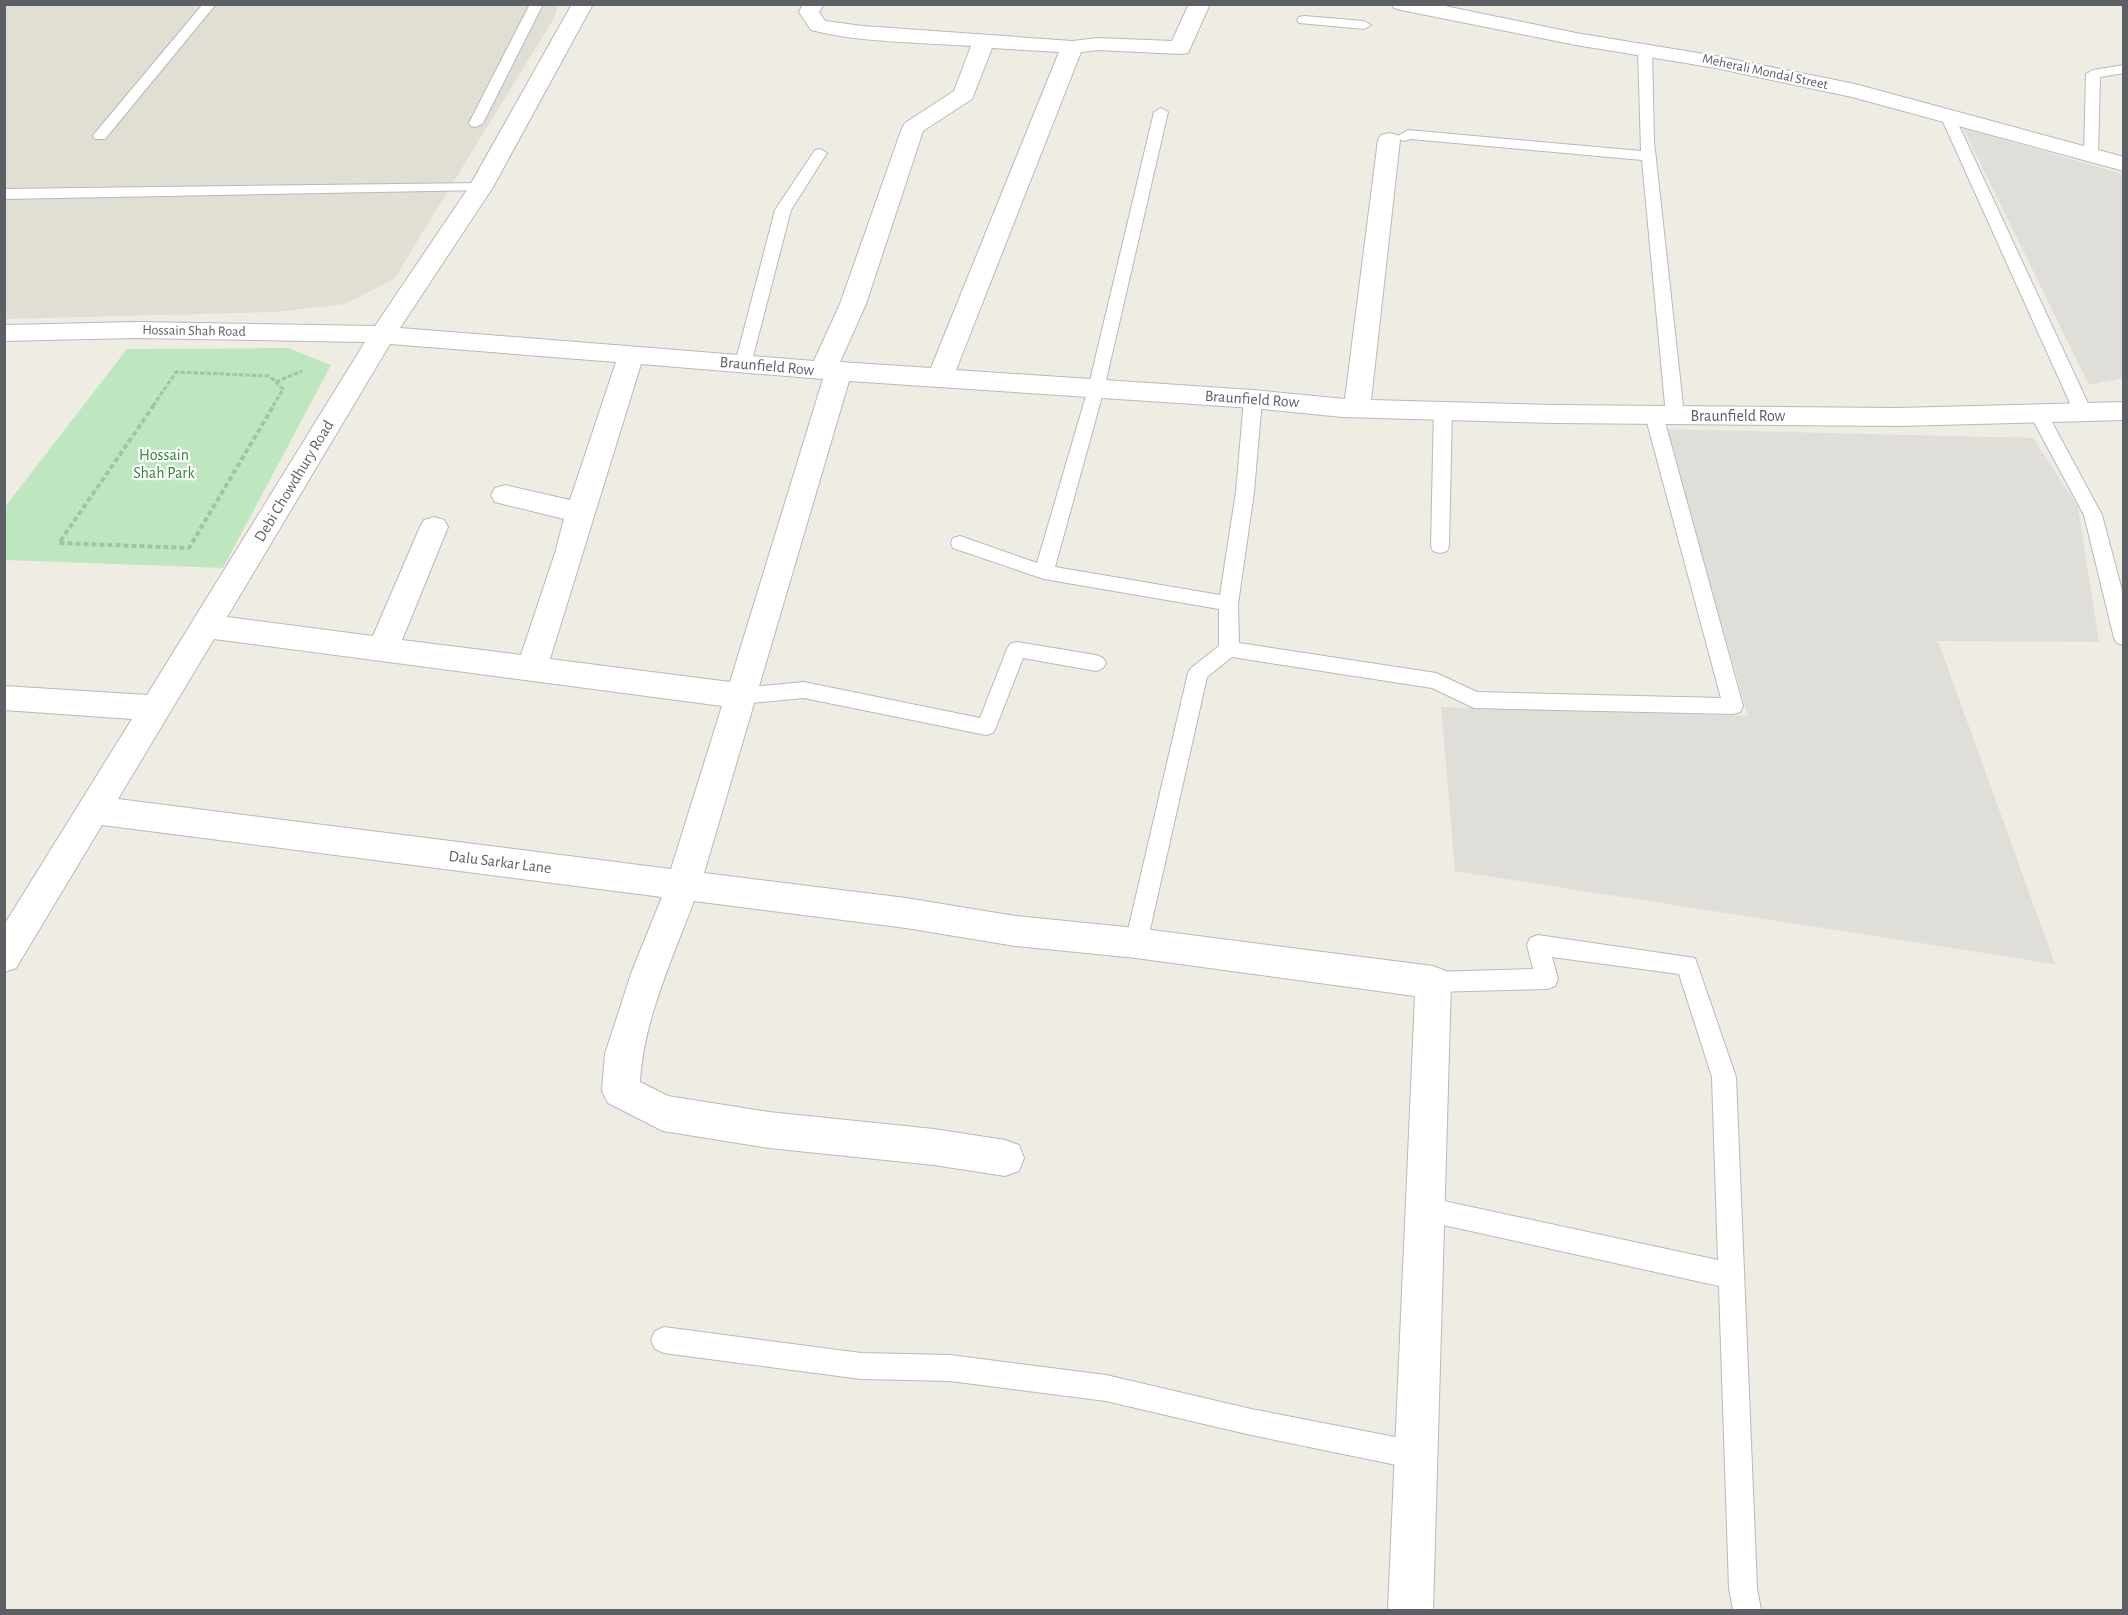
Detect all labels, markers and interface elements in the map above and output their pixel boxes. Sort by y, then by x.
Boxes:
street label: Meherali Mondal Street [1701,52,1830,92]
street label: Hossain Shah Road [142,323,246,339]
street label: Braunfield Row [719,354,815,378]
street label: Braunfield Row [1204,388,1300,410]
street label: Braunfield Row [1691,408,1786,424]
street label: Debi Chowdhury Road [251,418,337,545]
park label: Hossain Shah Park [133,447,196,481]
street label: Dalu Sarkar Lane [448,848,552,876]

